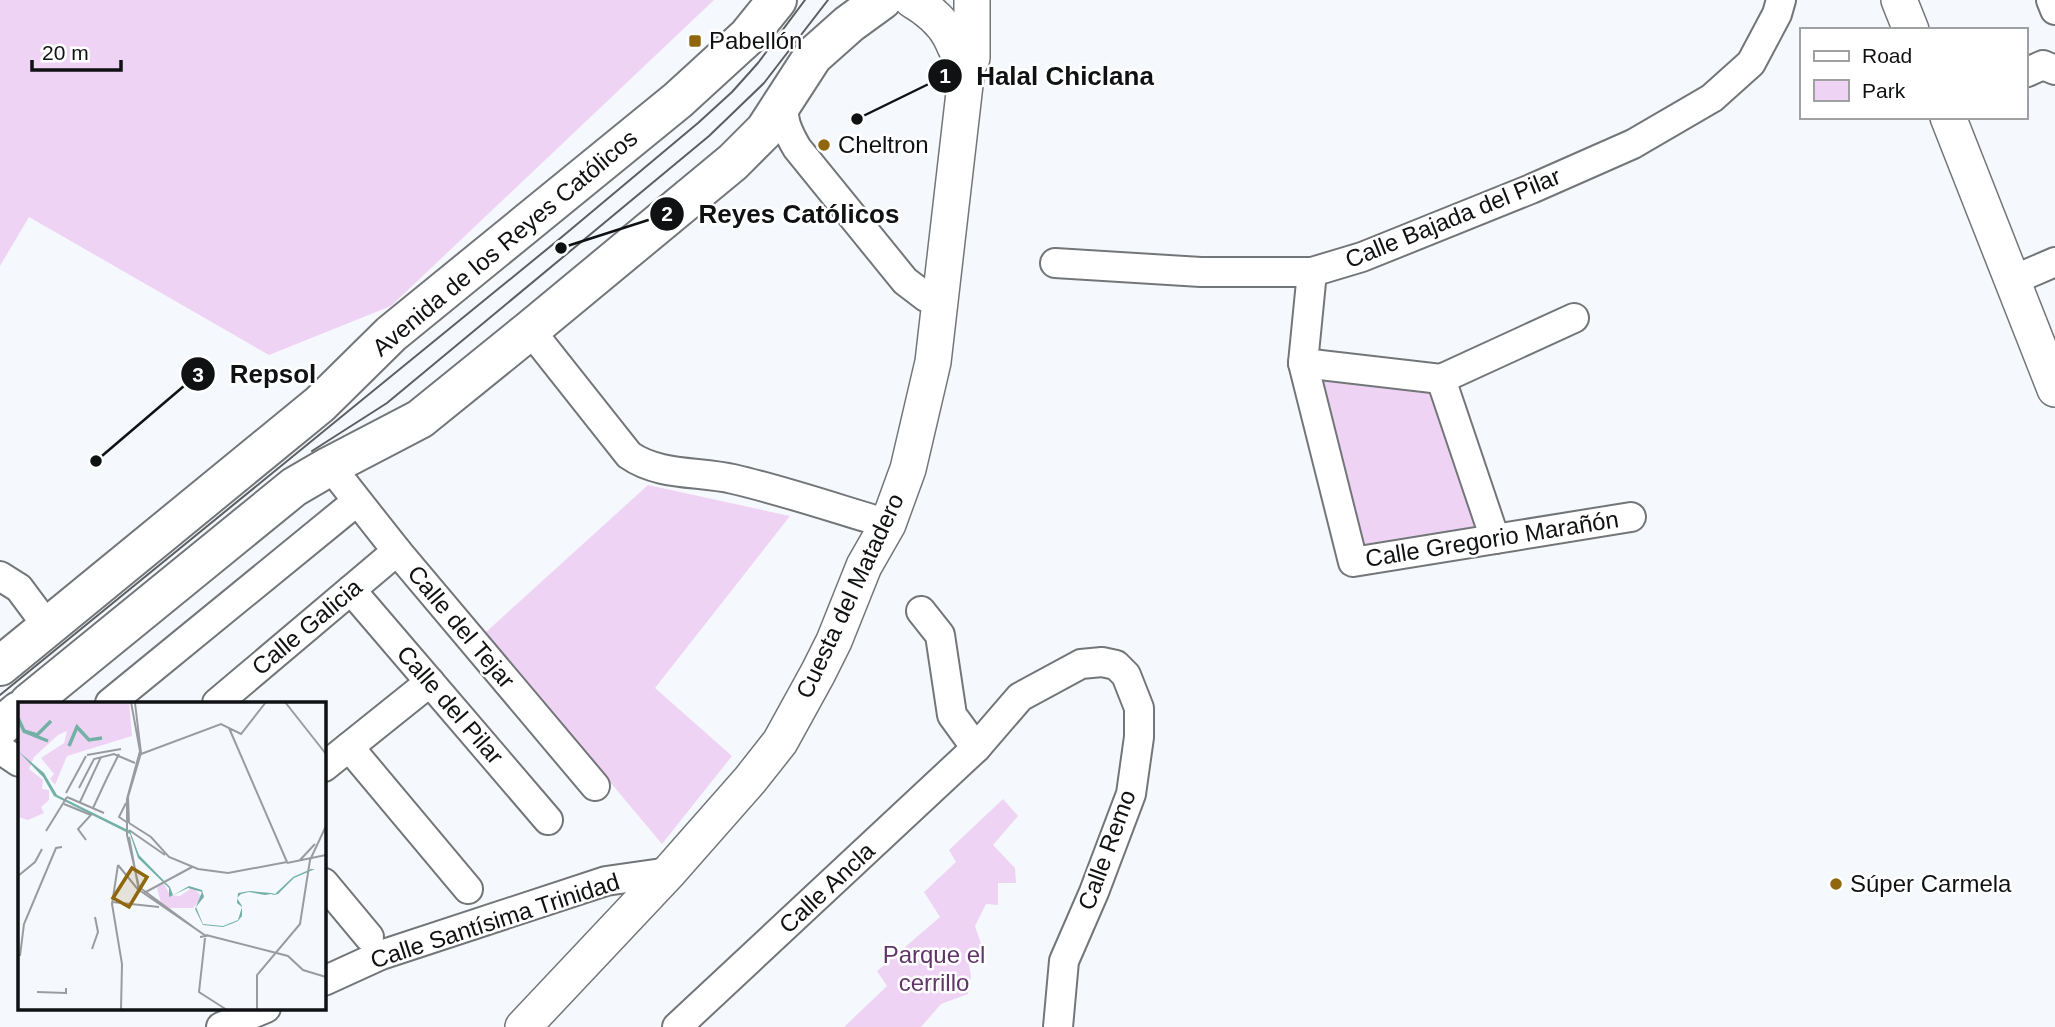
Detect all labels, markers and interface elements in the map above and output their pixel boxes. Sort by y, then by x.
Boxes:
place label: Pabellón [709,27,802,54]
scale bar [32,28,121,72]
legend [1800,28,2027,119]
marker: Pabellón [687,33,703,49]
text: 20 m [42,41,89,64]
text: Road [1862,44,1912,67]
callout: Halal Chiclana [927,52,1168,99]
text: Halal Chiclana [976,61,1154,91]
text: 1 [939,64,951,87]
text: Park [1862,79,1906,102]
street label: Avenida de los Reyes Católicos [367,124,642,361]
place label: Cheltron [838,131,929,158]
marker: Cheltron [816,137,832,153]
street label: Calle Bajada del Pilar [1341,162,1564,273]
callout: Reyes Católicos [649,190,913,237]
text: Reyes Católicos [699,199,899,229]
text: 2 [661,202,673,225]
callout: Repsol [180,351,330,398]
text: Repsol [230,359,316,389]
text: 3 [192,363,204,386]
street label: Cuesta del Matadero [790,489,909,702]
street label: Calle Gregorio Marañón [1363,505,1621,572]
street label: Calle del Tejar [402,560,520,693]
street label: Calle Galicia [246,573,367,680]
street label: Calle del Pilar [392,640,509,769]
inset map [18,702,326,1010]
street label: Calle Remo [1072,786,1141,913]
street label: Calle Ancla [774,836,880,938]
street label: Calle Santísima Trinidad [367,867,623,974]
place label: Súper Carmela [1850,870,2012,897]
marker: Súper Carmela [1828,876,1844,892]
park label: Parque el cerrillo [883,941,985,996]

